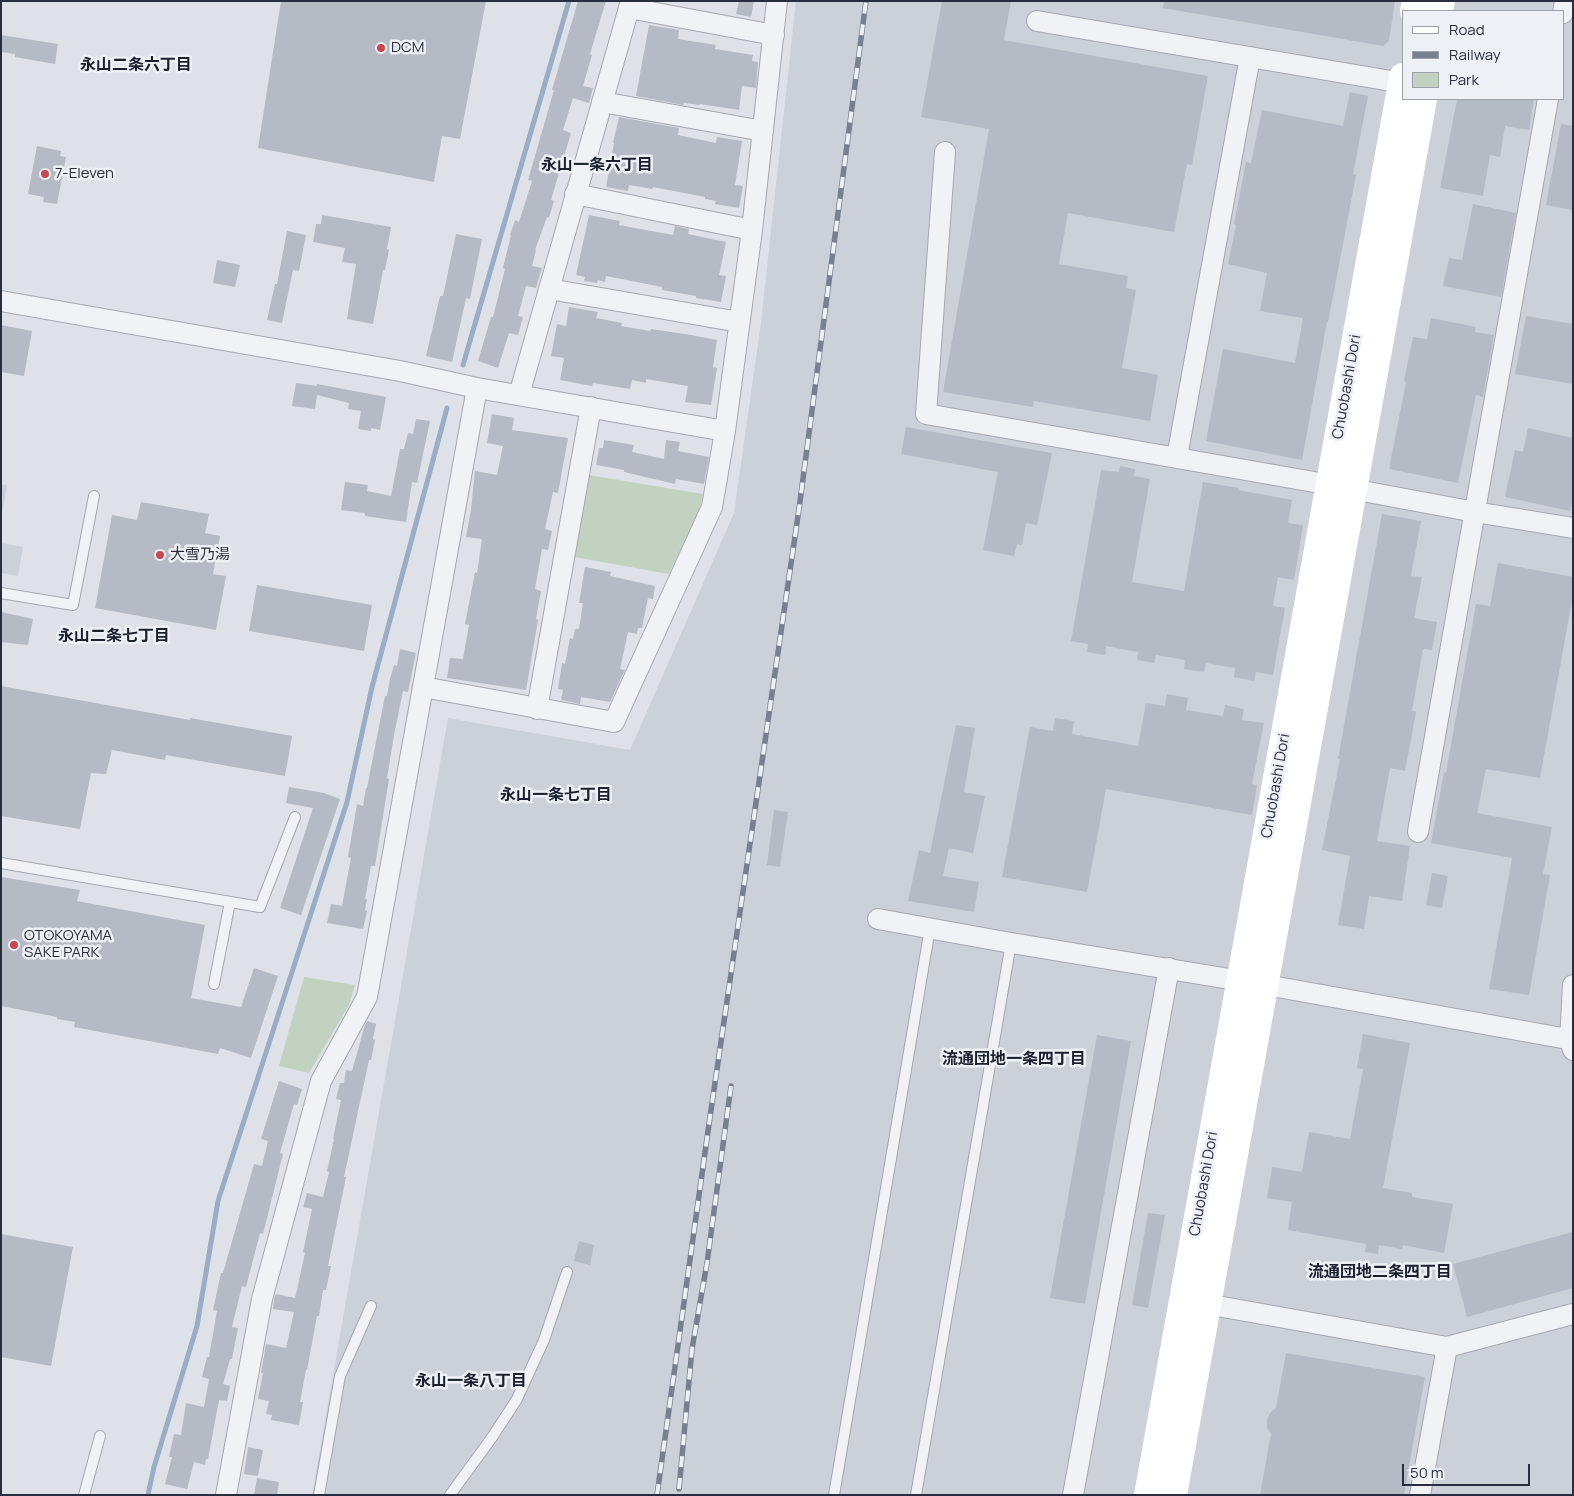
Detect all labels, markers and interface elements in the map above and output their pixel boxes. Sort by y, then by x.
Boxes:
legend [1402,10,1564,100]
text: Road [1449,19,1485,40]
place label: DCM [391,39,424,57]
marker: DCM [375,42,387,54]
text: Railway [1449,44,1501,65]
district label: 永山二条六丁目 [80,56,192,76]
text: Park [1449,69,1479,90]
district label: 永山一条六丁目 [541,156,653,176]
place label: 7-Eleven [55,165,114,183]
marker: 7-Eleven [39,168,51,180]
street label: Chuobashi Dori [1329,333,1365,441]
place label: 大雪乃湯 [170,546,230,564]
marker: 大雪乃湯 [154,549,166,561]
district label: 永山二条七丁目 [58,627,170,647]
street label: Chuobashi Dori [1258,732,1294,840]
district label: 永山一条七丁目 [500,786,612,806]
place label: OTOKOYAMA SAKE PARK [24,927,112,962]
marker: OTOKOYAMA SAKE PARK [8,939,20,951]
district label: 流通団地一条四丁目 [942,1050,1086,1070]
street label: Chuobashi Dori [1186,1130,1222,1238]
district label: 流通団地二条四丁目 [1308,1263,1452,1283]
district label: 永山一条八丁目 [415,1372,527,1392]
scale bar [1404,1454,1532,1486]
text: 50 m [1410,1462,1444,1483]

